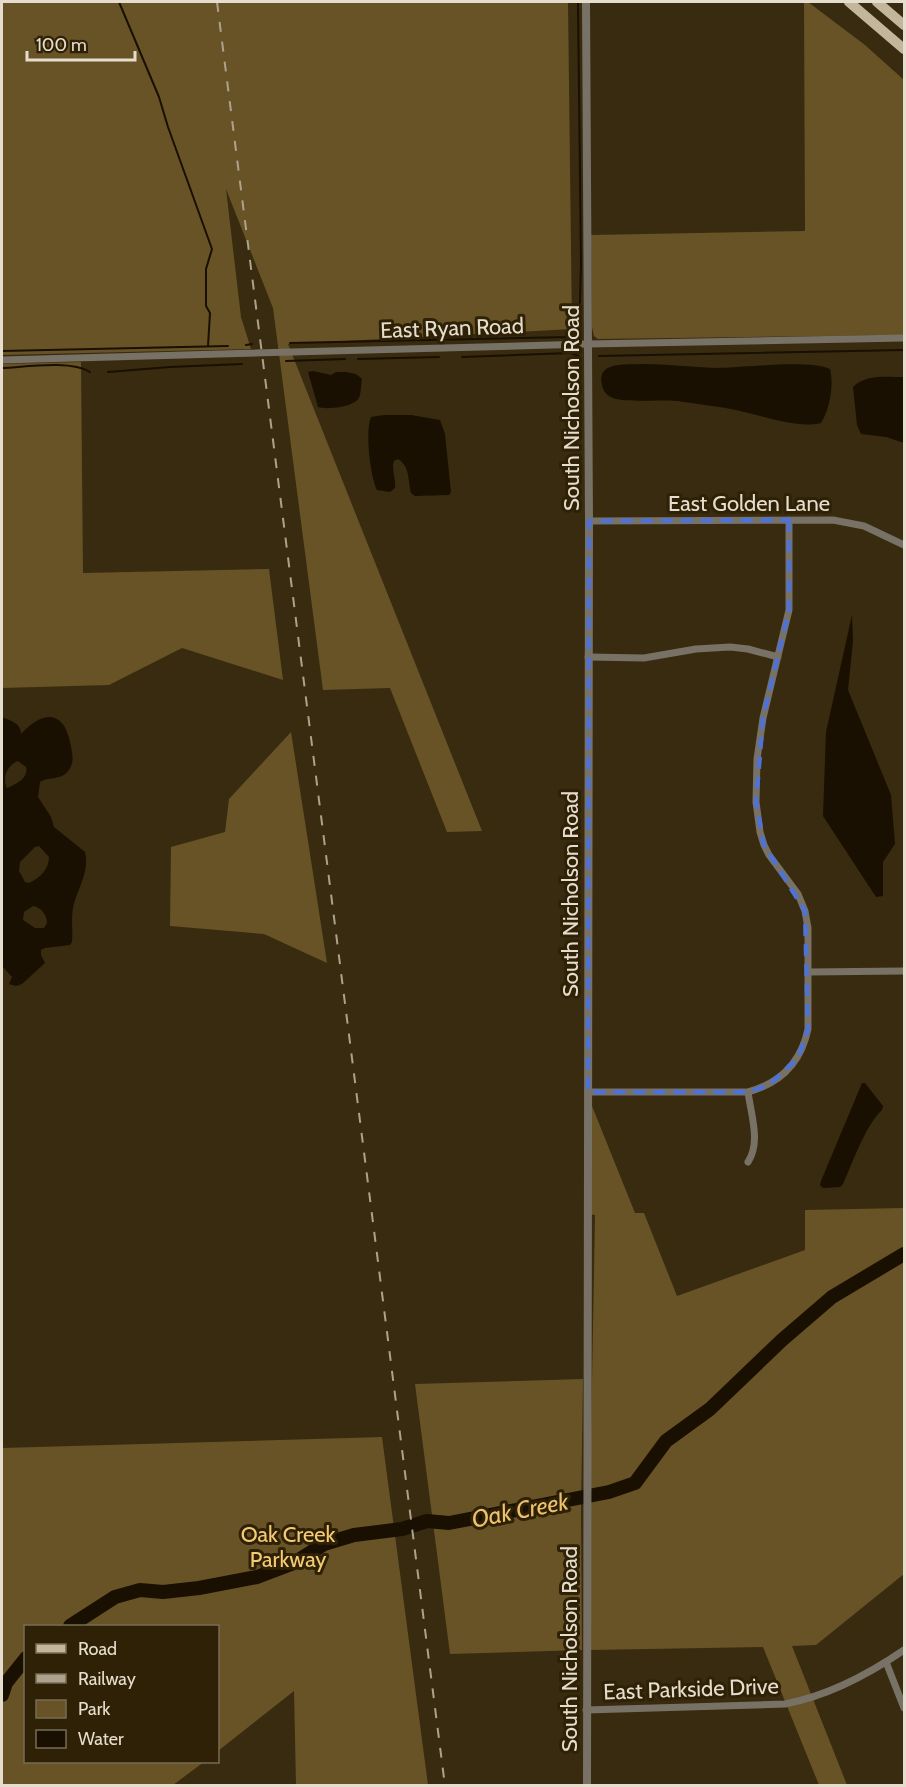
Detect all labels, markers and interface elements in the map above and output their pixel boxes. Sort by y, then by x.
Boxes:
scale bar [27,24,135,62]
text: 100 m [36,34,87,56]
street label: South Nicholson Road [558,305,585,511]
street label: East Ryan Road [380,312,524,344]
street label: East Golden Lane [668,490,830,517]
street label: South Nicholson Road [557,791,584,997]
water label: Oak Creek [469,1486,572,1534]
park label: Oak Creek Parkway [241,1521,335,1573]
street label: South Nicholson Road [556,1546,583,1752]
legend [24,1625,219,1763]
text: Road [78,1638,117,1660]
text: Railway [78,1668,136,1690]
street label: East Parkside Drive [603,1672,779,1706]
text: Park [78,1698,111,1720]
text: Water [78,1728,124,1750]

